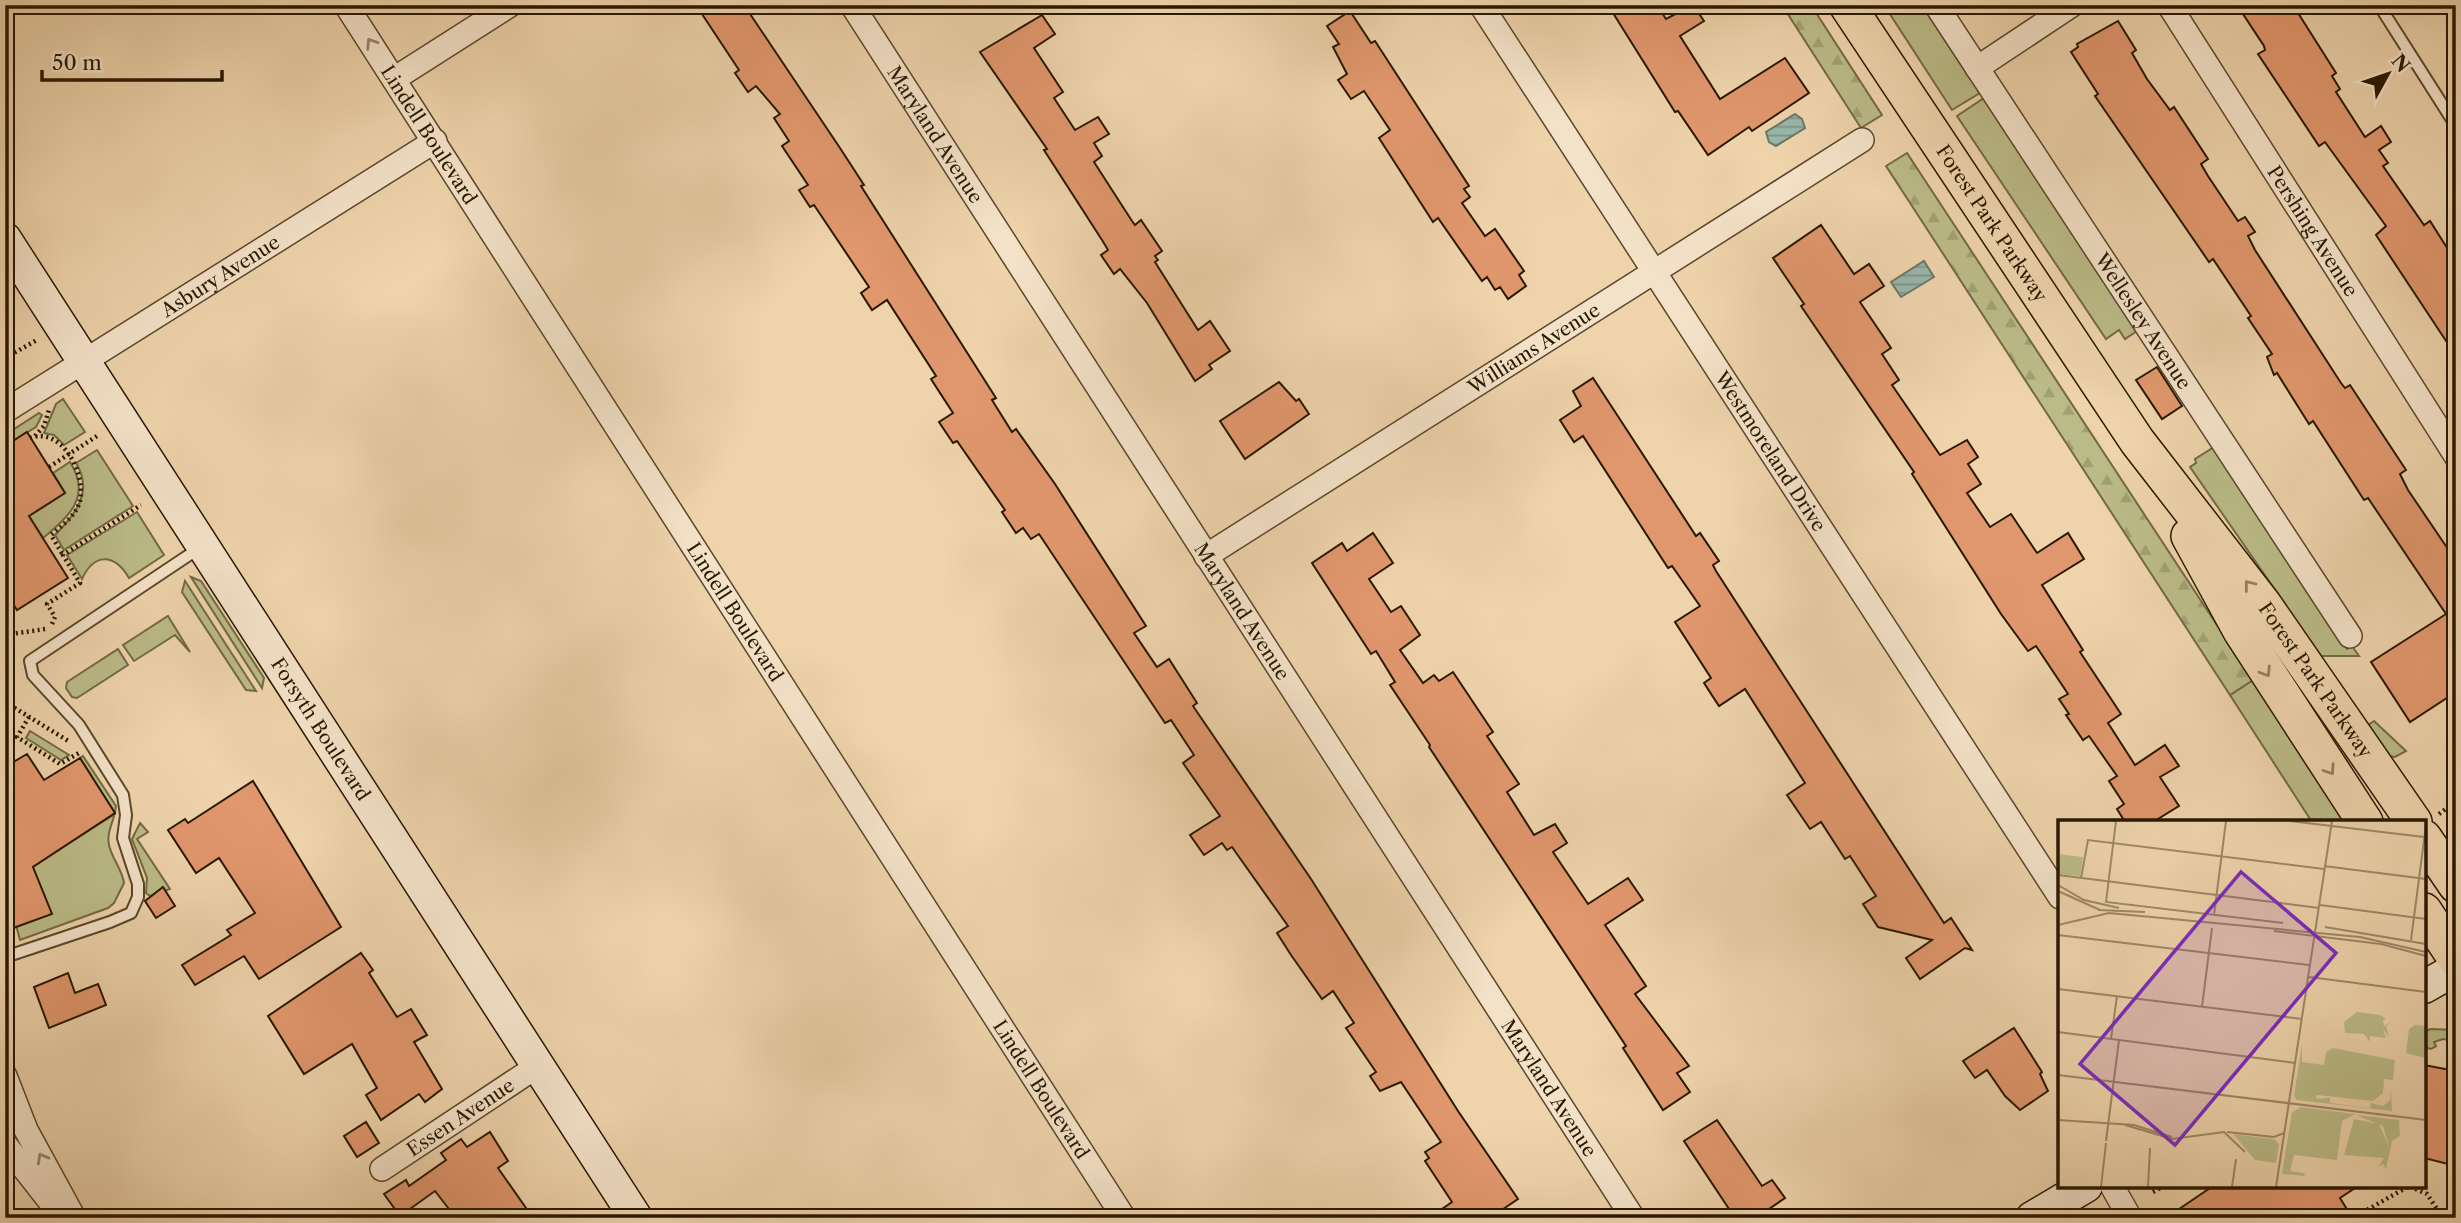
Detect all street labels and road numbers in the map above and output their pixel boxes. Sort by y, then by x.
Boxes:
street label: Lindell Boulevard [376,61,482,209]
street label: Maryland Avenue [882,62,988,208]
street label: Forest Park Parkway [1931,141,2052,307]
street label: Pershing Avenue [2262,162,2363,301]
street label: Asbury Avenue [156,231,284,323]
street label: Wellesley Avenue [2089,248,2196,394]
street label: Williams Avenue [1463,298,1604,399]
street label: Westmoreland Drive [1709,366,1831,536]
street label: Lindell Boulevard [682,538,788,686]
street label: Maryland Avenue [1189,539,1295,684]
street label: Forest Park Parkway [2254,598,2377,763]
street label: Forsyth Boulevard [266,654,375,805]
street label: Maryland Avenue [1496,1015,1601,1161]
street label: Lindell Boulevard [988,1016,1094,1164]
street label: Essen Avenue [403,1074,519,1161]

